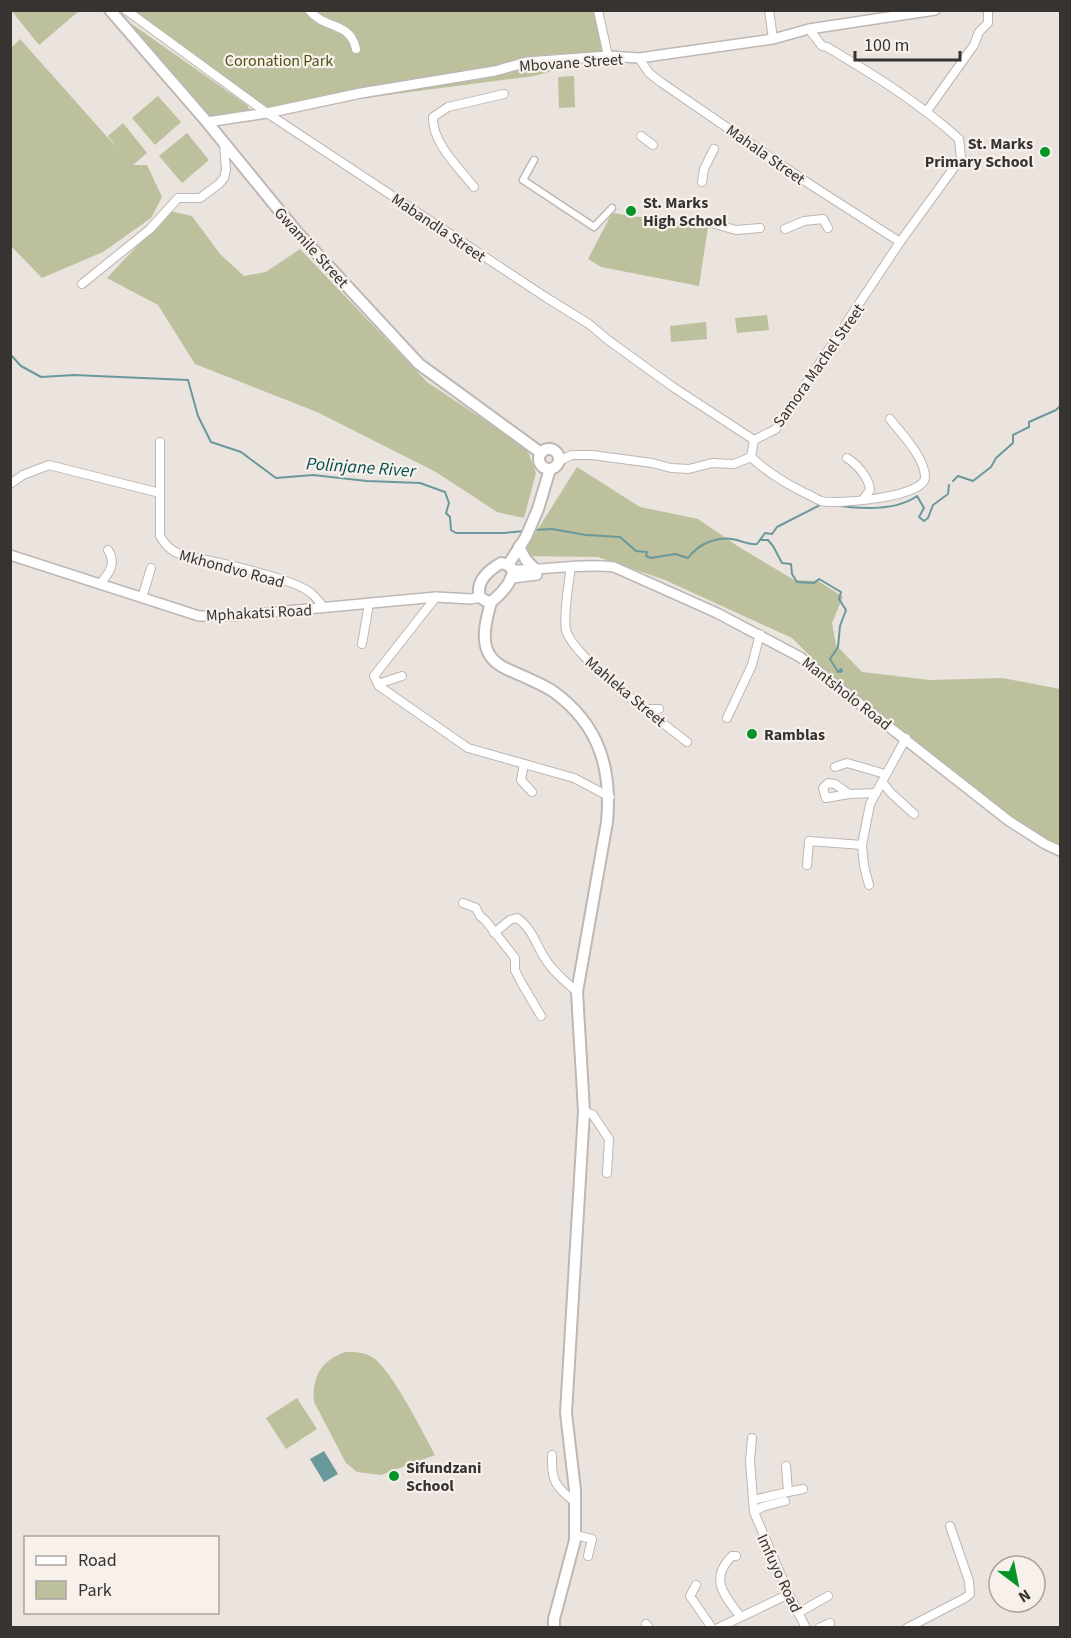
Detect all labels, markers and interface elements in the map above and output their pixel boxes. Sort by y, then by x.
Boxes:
scale bar [855,24,960,62]
text: 100 m [864,33,909,58]
street label: Mbovane Street [518,48,624,78]
park label: Coronation Park [225,50,333,72]
street label: Mahala Street [721,119,810,191]
place label: St. Marks Primary School [925,133,1033,173]
marker: St. Marks Primary School [1038,145,1052,159]
street label: Mabandla Street [387,188,490,268]
place label: St. Marks High School [643,192,727,232]
street label: Gwamile Street [269,202,354,293]
marker: St. Marks High School [624,204,638,218]
street label: Samora Machel Street [768,299,870,432]
water label: Polinjane River [305,451,417,484]
street label: Mkhondvo Road [177,544,287,594]
street label: Mphakatsi Road [205,599,313,627]
street label: Mahleka Street [580,651,671,733]
street label: Mantsholo Road [797,652,896,736]
place label: Ramblas [764,724,825,746]
marker: Ramblas [745,727,759,741]
place label: Sifundzani School [406,1457,481,1497]
marker: Sifundzani School [387,1469,401,1483]
street label: Imfuyo Road [751,1530,807,1616]
legend [24,1536,219,1614]
text: Road [78,1548,117,1573]
north arrow [987,1554,1047,1614]
text: Park [78,1578,112,1603]
text: N [1014,1584,1035,1608]

